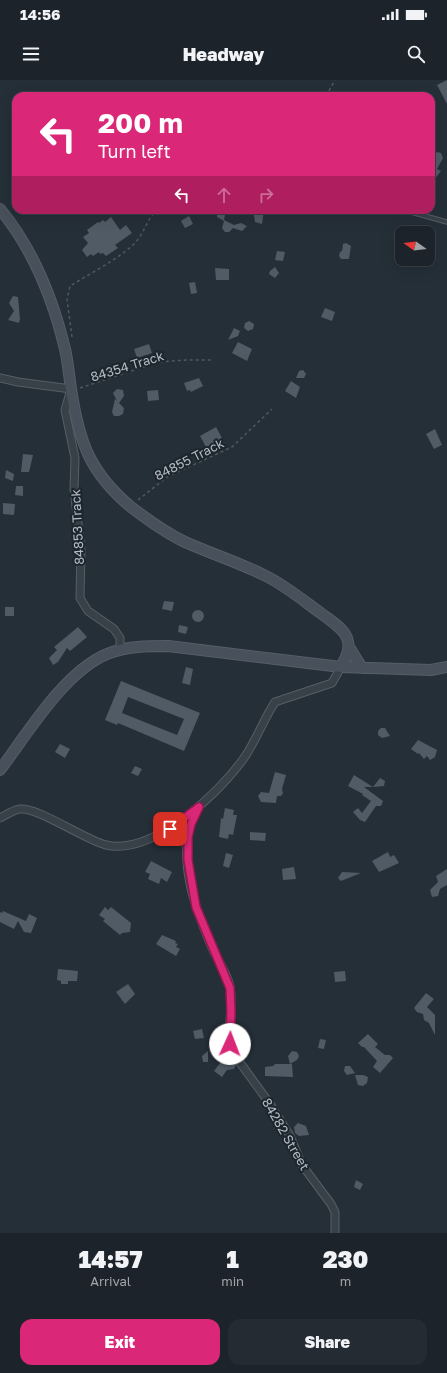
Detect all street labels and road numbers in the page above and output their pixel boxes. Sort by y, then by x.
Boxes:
street label: 84354 Track [88,347,166,385]
street label: 84855 Track [152,434,227,483]
street label: 84853 Track [67,488,87,565]
street label: 84282 Street [259,1095,313,1173]

